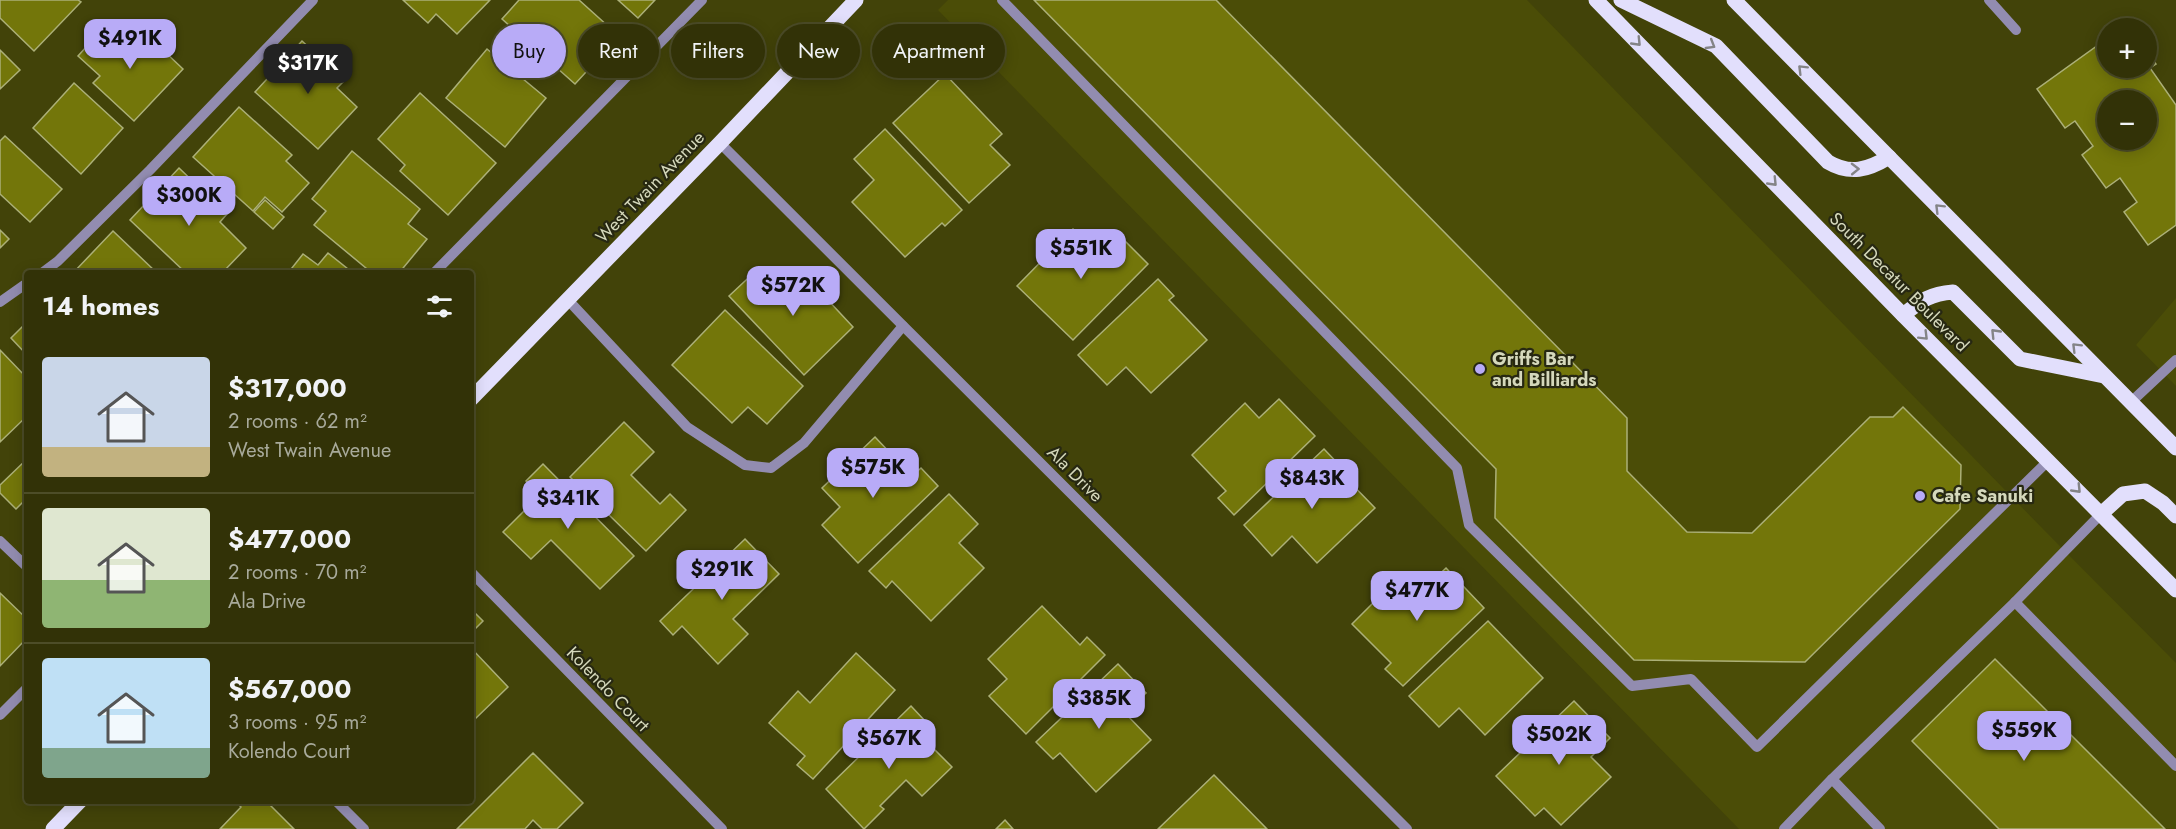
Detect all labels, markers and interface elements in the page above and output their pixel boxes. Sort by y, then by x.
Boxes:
map controls [2097,18,2157,150]
button: + [2097,18,2157,78]
pin: $491K [88,19,172,70]
text: $491K [98,24,162,53]
chip: Buy [492,24,566,78]
chip: Rent [578,24,659,78]
chip: Filters [671,24,765,78]
chip: New [777,24,860,78]
chip: Apartment [872,24,1005,78]
one-way arrow [1630,34,1641,45]
one-way arrow [1705,38,1715,49]
pin: $317K [266,44,350,95]
text: $317K [277,49,339,78]
one-way arrow [1799,65,1810,76]
button: − [2097,90,2157,150]
street label: West Twain Avenue [590,125,710,249]
one-way arrow [1851,163,1860,175]
one-way arrow [1766,174,1777,185]
pin: $300K [147,176,231,227]
text: $300K [156,181,222,210]
one-way arrow [1935,204,1946,214]
street label: South Decatur Boulevard [1823,206,1975,358]
pin: $551K [1039,229,1123,280]
text: $551K [1050,234,1112,263]
pin: $572K [751,266,835,317]
text: $572K [761,271,825,300]
text: 14 homes [42,287,159,325]
icon: filters [423,290,456,323]
one-way arrow [1918,329,1928,340]
one-way arrow [1991,330,2002,340]
one-way arrow [2072,343,2083,354]
place label: Griffs Bar and Billiards [1492,346,1597,393]
marker: Griffs Bar and Billiards [1473,362,1487,376]
text: $317,000 [228,369,347,407]
icon: home [90,381,162,453]
text: 2 rooms · 62 m² [228,407,367,436]
text: West Twain Avenue [228,436,391,465]
street label: Ala Drive [1041,440,1109,508]
pin: $575K [831,448,915,499]
text: $575K [841,453,905,482]
pin: $843K [1270,459,1354,510]
text: $843K [1279,464,1345,493]
pin: $341K [526,479,610,530]
one-way arrow [2069,482,2080,493]
place label: Cafe Sanuki [1932,483,2033,509]
text: $341K [537,484,599,513]
marker: Cafe Sanuki [1913,489,1927,503]
text: $477,000 [228,520,351,558]
icon: home [90,532,162,604]
pin: $291K [680,550,764,601]
text: $291K [690,555,754,584]
text: 2 rooms · 70 m² [228,558,366,587]
pin: $477K [1375,571,1459,622]
text: $477K [1385,576,1449,605]
text: Ala Drive [228,587,306,616]
street label: Kolendo Court [560,640,656,738]
text: $567,000 [228,670,351,708]
pin: $385K [1057,679,1141,730]
icon: home [90,682,162,754]
text: $385K [1067,684,1131,713]
text: 3 rooms · 95 m² [228,708,366,737]
pin: $559K [1982,711,2066,762]
pin: $502K [1517,715,1601,766]
text: $559K [1991,716,2057,745]
pin: $567K [847,719,931,770]
text: $502K [1526,720,1592,749]
text: $567K [857,724,921,753]
text: Kolendo Court [228,737,350,766]

